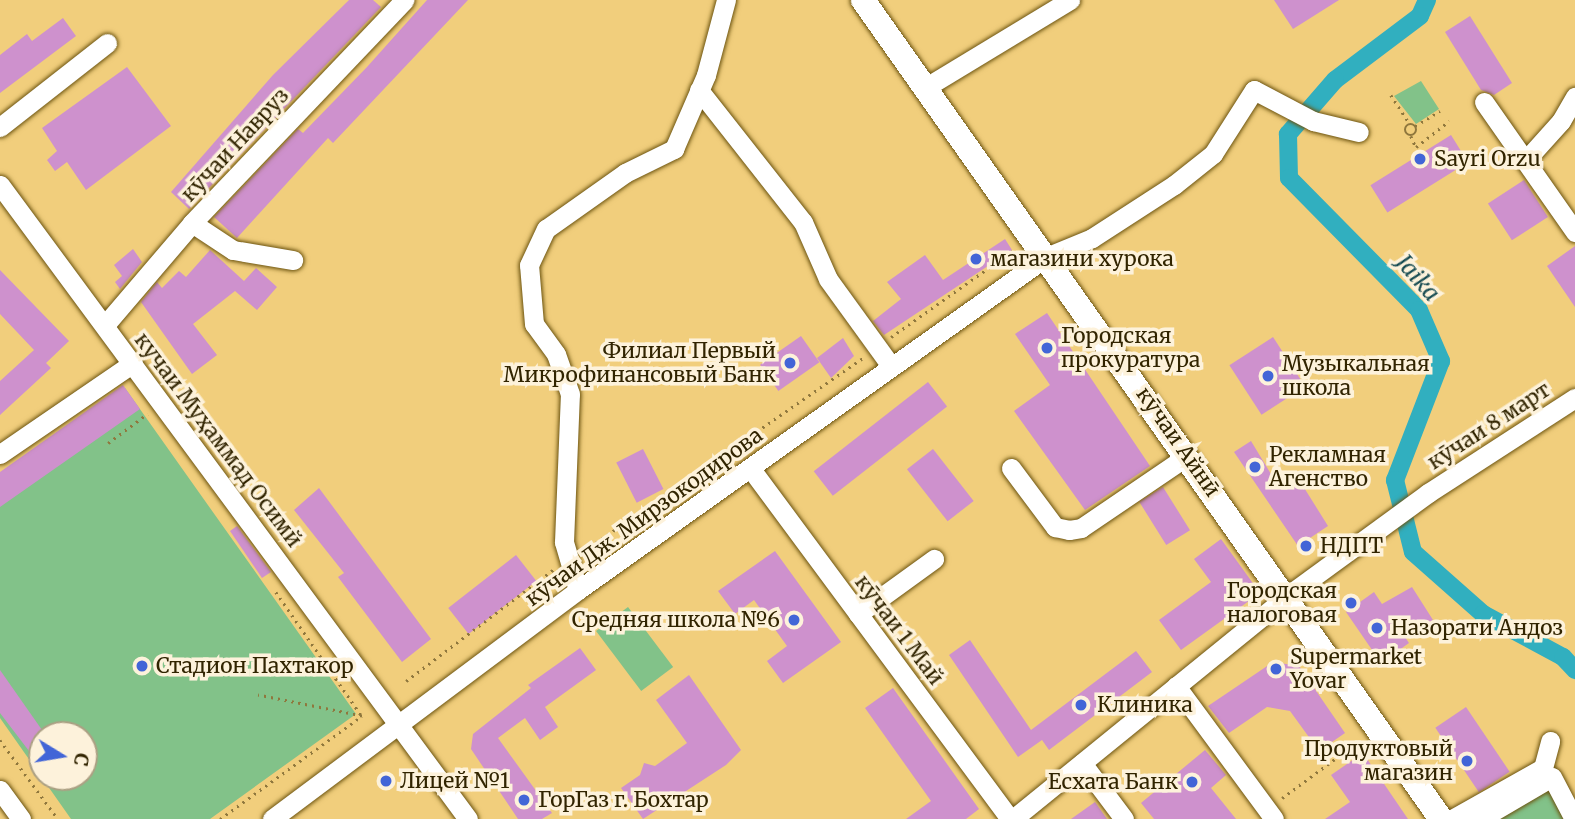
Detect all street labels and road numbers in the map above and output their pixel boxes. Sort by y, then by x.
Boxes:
street label: кӯчаи Навруз [176,83,294,207]
street label: кучаи Муҳаммад Осимй [129,328,307,552]
street label: кӯчаи 8 март [1423,377,1555,475]
street label: кӯчаи Айнӣ [1131,382,1225,502]
street label: кӯчаи Дж. Мирзокодирова [521,423,767,611]
street label: кӯчаи 1 Май [850,570,948,690]

